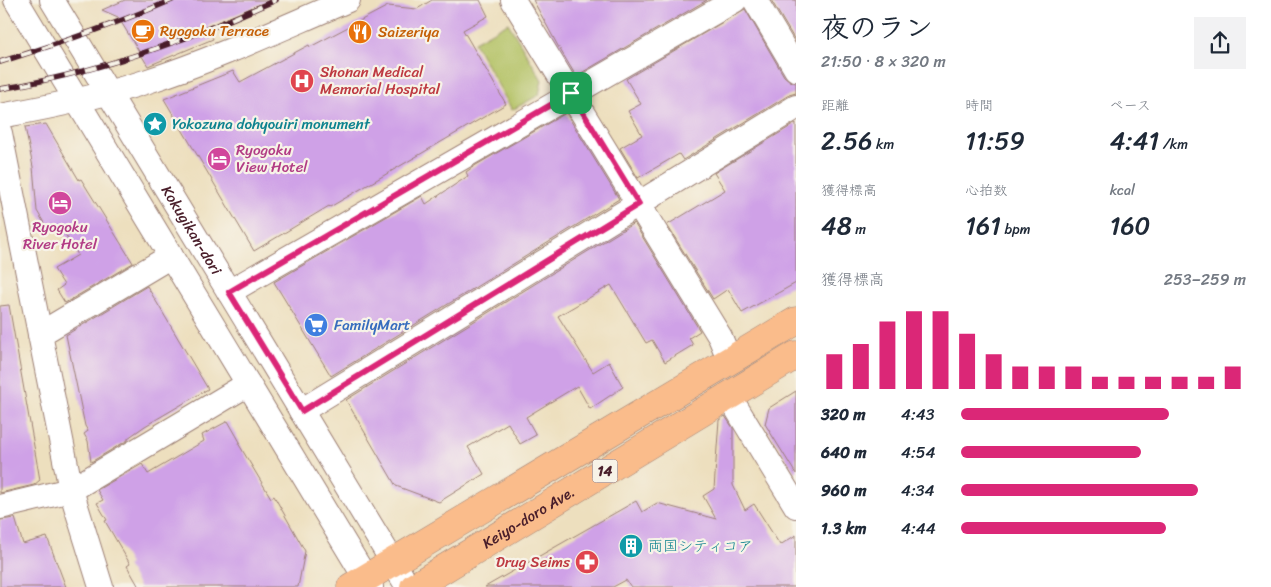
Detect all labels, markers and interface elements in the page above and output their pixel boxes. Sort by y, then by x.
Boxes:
text: 夜のラン [821,3,933,52]
button: share [1194,17,1246,69]
cafe icon: Ryogoku Terrace [130,18,156,44]
place label: Ryogoku Terrace [160,18,269,44]
restaurant icon: Saizeriya [347,19,373,45]
place label: Saizeriya [378,19,439,45]
text: 21:50 · 8 × 320 m [821,47,946,76]
place label: Shonan Medical Memorial Hospital [320,59,441,102]
hospital icon: Shonan Medical Memorial Hospital [289,68,315,94]
pin [550,72,592,114]
icon: arrive [557,79,585,107]
text: 距離 [821,93,849,118]
text: 時間 [965,93,993,118]
text: ペース [1110,93,1151,118]
place icon: Yokozuna dohyouiri monument [142,111,168,137]
place label: Yokozuna dohyouiri monument [172,111,371,137]
text: 2.56 [821,118,872,163]
text: 11:59 [965,118,1025,163]
text: 4:41 [1110,118,1159,163]
text: km [872,132,894,157]
text: /km [1159,132,1188,157]
place label: Ryogoku View Hotel [236,137,308,180]
hotel icon: Ryogoku View Hotel [206,146,232,172]
text: 獲得標高 [821,178,877,203]
text: 心拍数 [965,178,1007,203]
text: kcal [1110,178,1135,203]
street label: Kokugikan-dori [154,180,229,281]
hotel icon: Ryogoku River Hotel [47,190,73,216]
text: 48 [821,203,852,248]
text: 161 [965,203,1001,248]
text: 160 [1110,203,1150,248]
place label: Ryogoku River Hotel [23,214,98,257]
text: m [852,217,866,242]
text: bpm [1001,217,1030,242]
text: 獲得標高 [821,265,885,294]
text: 253–259 m [1164,265,1246,294]
supermarket icon: FamilyMart [303,312,329,338]
place label: FamilyMart [334,312,411,338]
text: 320 m [821,400,866,429]
text: 4:43 [901,400,935,429]
text: 640 m [821,438,867,467]
text: 4:54 [901,438,936,467]
road number: 14 [592,460,618,482]
text: 960 m [821,476,866,505]
text: 4:34 [901,476,935,505]
street label: Keiyo-doro Ave. [477,479,580,556]
text: 1.3 km [821,514,866,543]
text: 4:44 [901,514,936,543]
building icon: 両国シティコア [618,533,644,559]
place label: 両国シティコア [648,533,753,559]
place label: Drug Seims [496,549,570,575]
pharmacy icon: Drug Seims [574,549,600,575]

